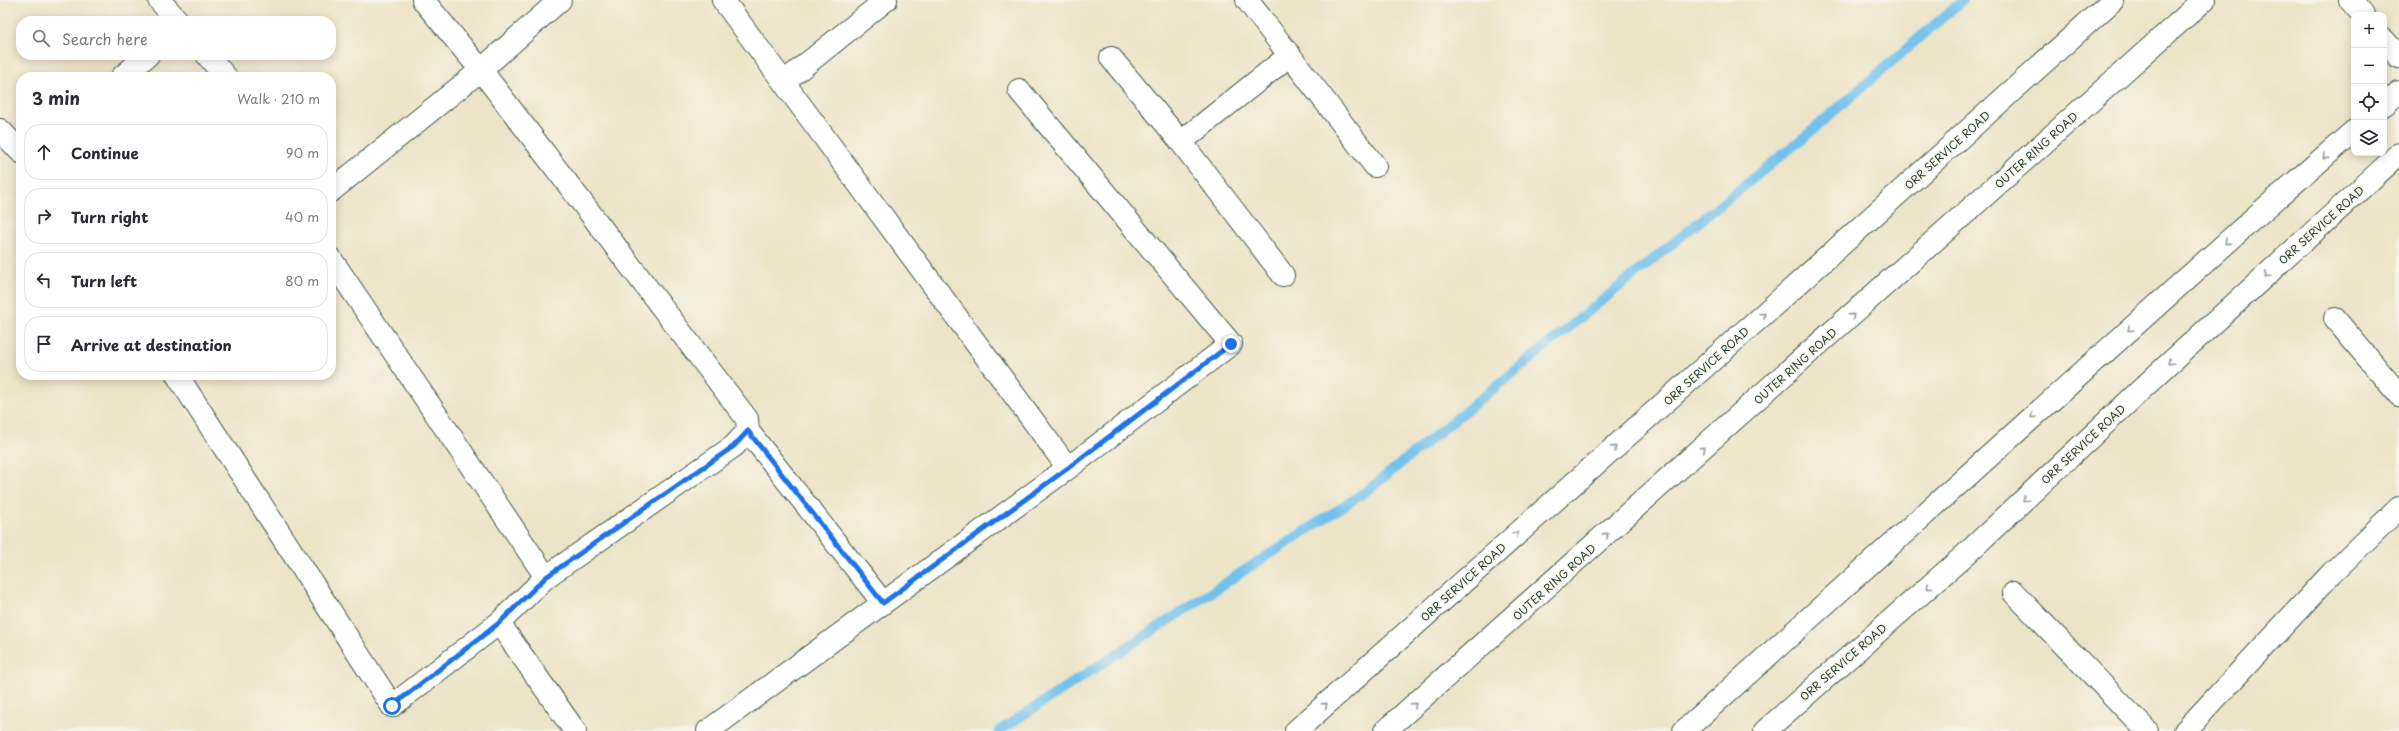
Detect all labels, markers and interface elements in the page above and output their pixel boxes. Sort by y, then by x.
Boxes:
map controls [2351,12,2387,156]
button: + [2351,12,2387,48]
search box [16,16,336,60]
icon: search [30,27,52,49]
text: Search here [62,27,148,50]
button: − [2351,48,2387,84]
button: locate [2351,84,2387,120]
text: 3 min [32,85,80,111]
text: Walk · 210 m [237,89,320,108]
street label: ORR SERVICE ROAD [1900,107,1994,193]
street label: OUTER RING ROAD [1990,108,2082,192]
button: layers [2351,120,2387,156]
icon: ahead [33,141,55,163]
text: Continue [71,141,139,164]
text: 90 m [286,143,319,162]
one-way arrow [2322,152,2329,159]
street label: ORR SERVICE ROAD [2274,182,2368,268]
icon: right [33,205,55,227]
text: Turn right [71,205,148,228]
text: 40 m [285,207,319,226]
one-way arrow [2224,238,2232,245]
icon: left [33,269,55,291]
text: Turn left [71,269,137,292]
one-way arrow [2264,270,2271,277]
text: 80 m [285,271,319,290]
one-way arrow [1758,313,1766,320]
one-way arrow [1847,313,1855,320]
street label: ORR SERVICE ROAD [1659,323,1753,409]
street label: OUTER RING ROAD [1749,324,1841,408]
one-way arrow [2127,325,2135,332]
icon: arrive [33,333,55,355]
text: Arrive at destination [71,333,232,356]
route end [1222,335,1240,353]
one-way arrow [2168,358,2175,365]
street label: ORR SERVICE ROAD [2037,400,2129,488]
one-way arrow [2030,411,2038,419]
one-way arrow [1609,446,1616,453]
one-way arrow [1698,446,1706,453]
one-way arrow [2022,494,2030,502]
one-way arrow [1512,532,1519,539]
one-way arrow [1601,533,1609,540]
street label: ORR SERVICE ROAD [1416,539,1510,625]
street label: OUTER RING ROAD [1508,540,1600,624]
one-way arrow [1926,582,1934,590]
street label: ORR SERVICE ROAD [1796,619,1890,705]
route start [383,697,401,715]
one-way arrow [1321,703,1328,710]
one-way arrow [1410,703,1417,710]

